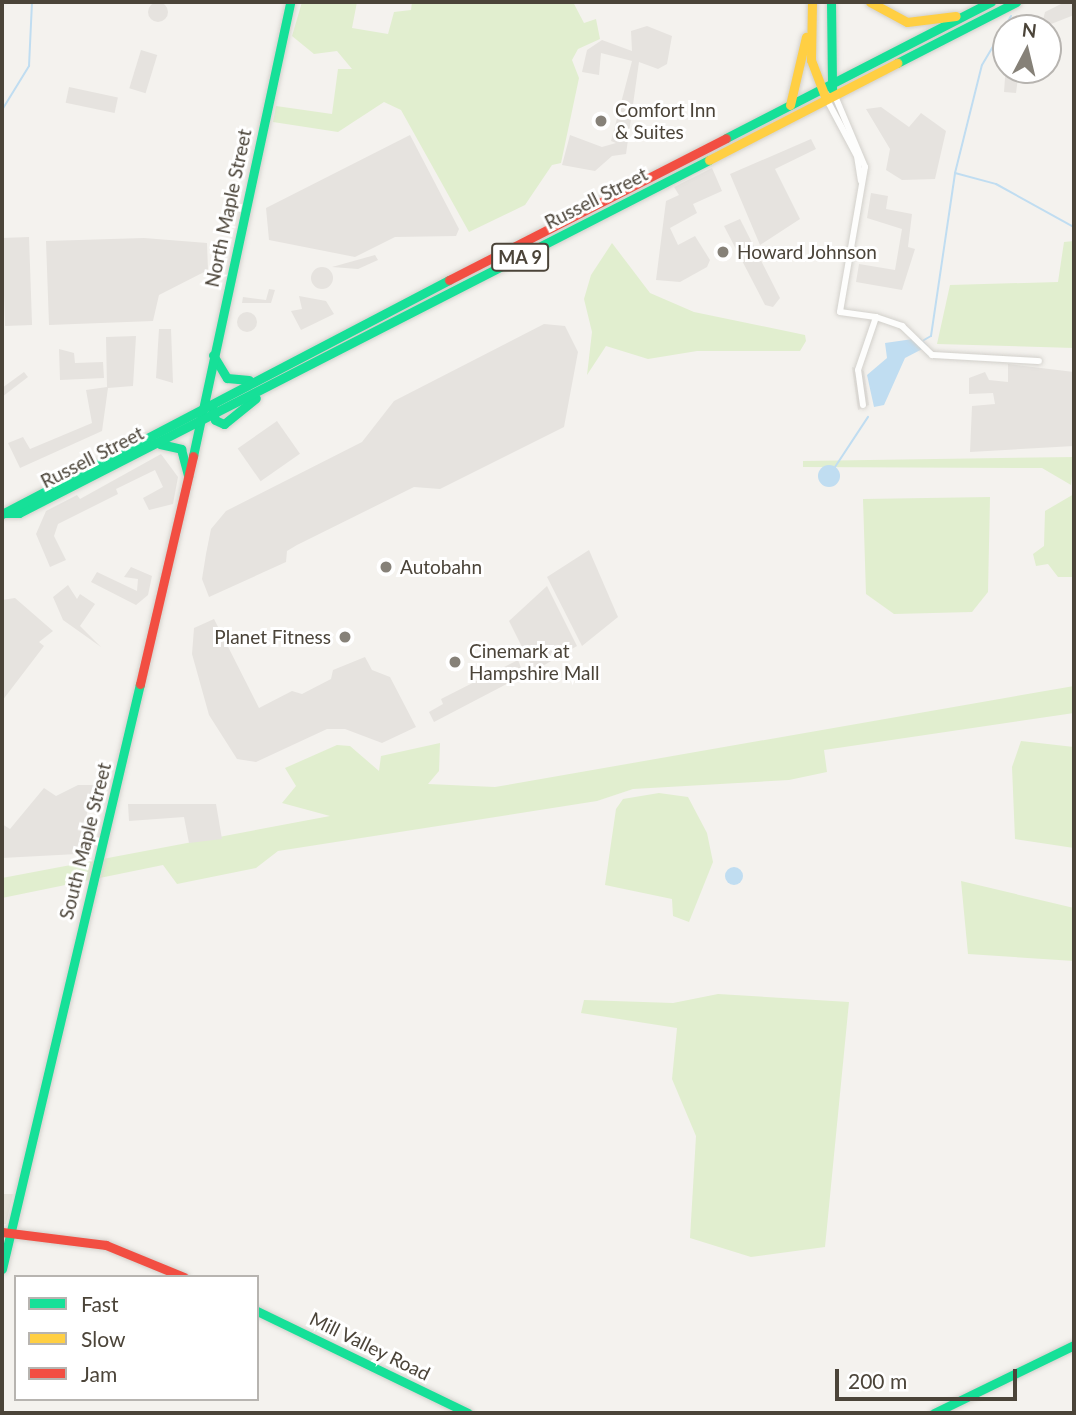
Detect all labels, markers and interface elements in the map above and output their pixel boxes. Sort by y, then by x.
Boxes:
north arrow [992,14,1062,84]
text: N [1021,17,1038,42]
place label: Comfort Inn & Suites [615,99,716,143]
marker: Comfort Inn & Suites [593,113,609,129]
street label: North Maple Street [200,127,256,289]
street label: Russell Street [541,162,651,234]
place label: Howard Johnson [737,241,877,263]
road number: MA 9 [490,243,550,272]
marker: Howard Johnson [715,244,731,260]
street label: Russell Street [37,421,147,493]
place label: Autobahn [400,556,482,578]
marker: Autobahn [378,559,394,575]
place label: Planet Fitness [214,626,331,648]
marker: Planet Fitness [337,629,353,645]
place label: Cinemark at Hampshire Mall [469,640,600,684]
marker: Cinemark at Hampshire Mall [447,654,463,670]
street label: South Maple Street [54,760,116,922]
legend [14,1275,259,1401]
text: Fast [81,1291,118,1316]
street label: Mill Valley Road [306,1307,434,1385]
text: Slow [81,1326,125,1351]
scale bar [838,1356,1020,1400]
text: Jam [81,1361,117,1386]
text: 200 m [848,1368,907,1393]

